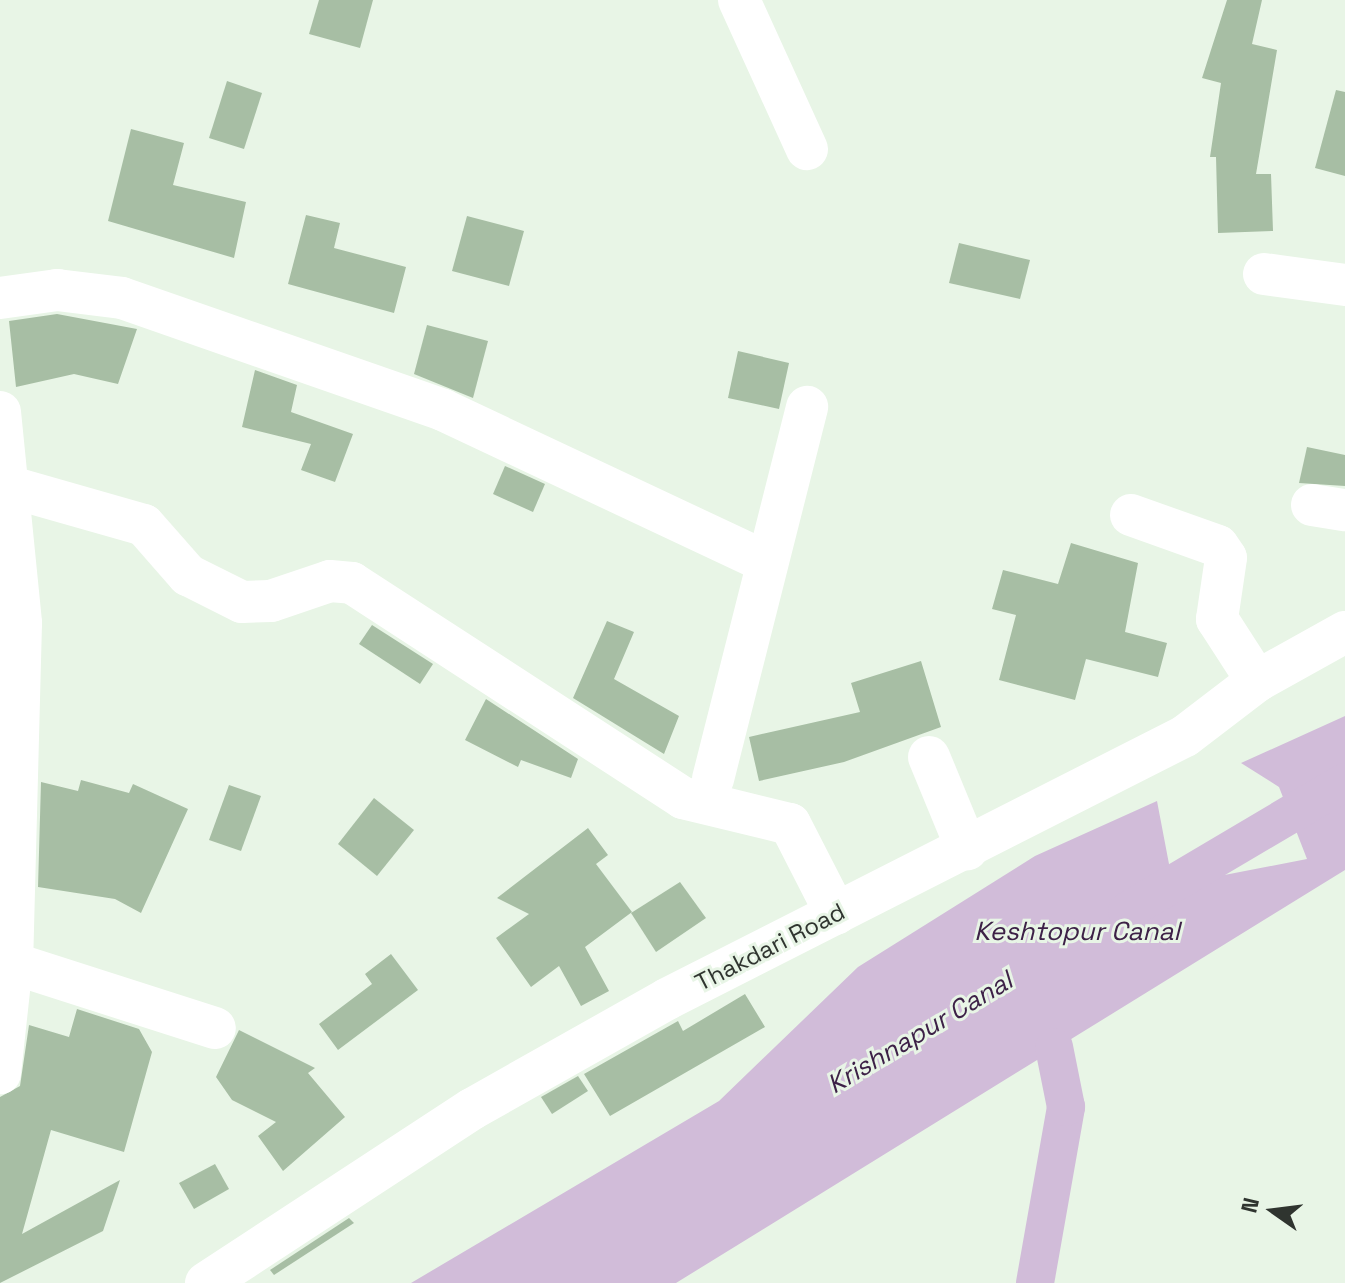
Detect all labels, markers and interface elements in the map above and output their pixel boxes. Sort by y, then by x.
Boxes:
street label: Thakdari Road [690,897,850,997]
water label: Keshtopur Canal [974,916,1180,948]
water label: Krishnapur Canal [822,965,1018,1101]
north arrow [1233,1171,1313,1251]
text: N [1234,1195,1265,1216]

